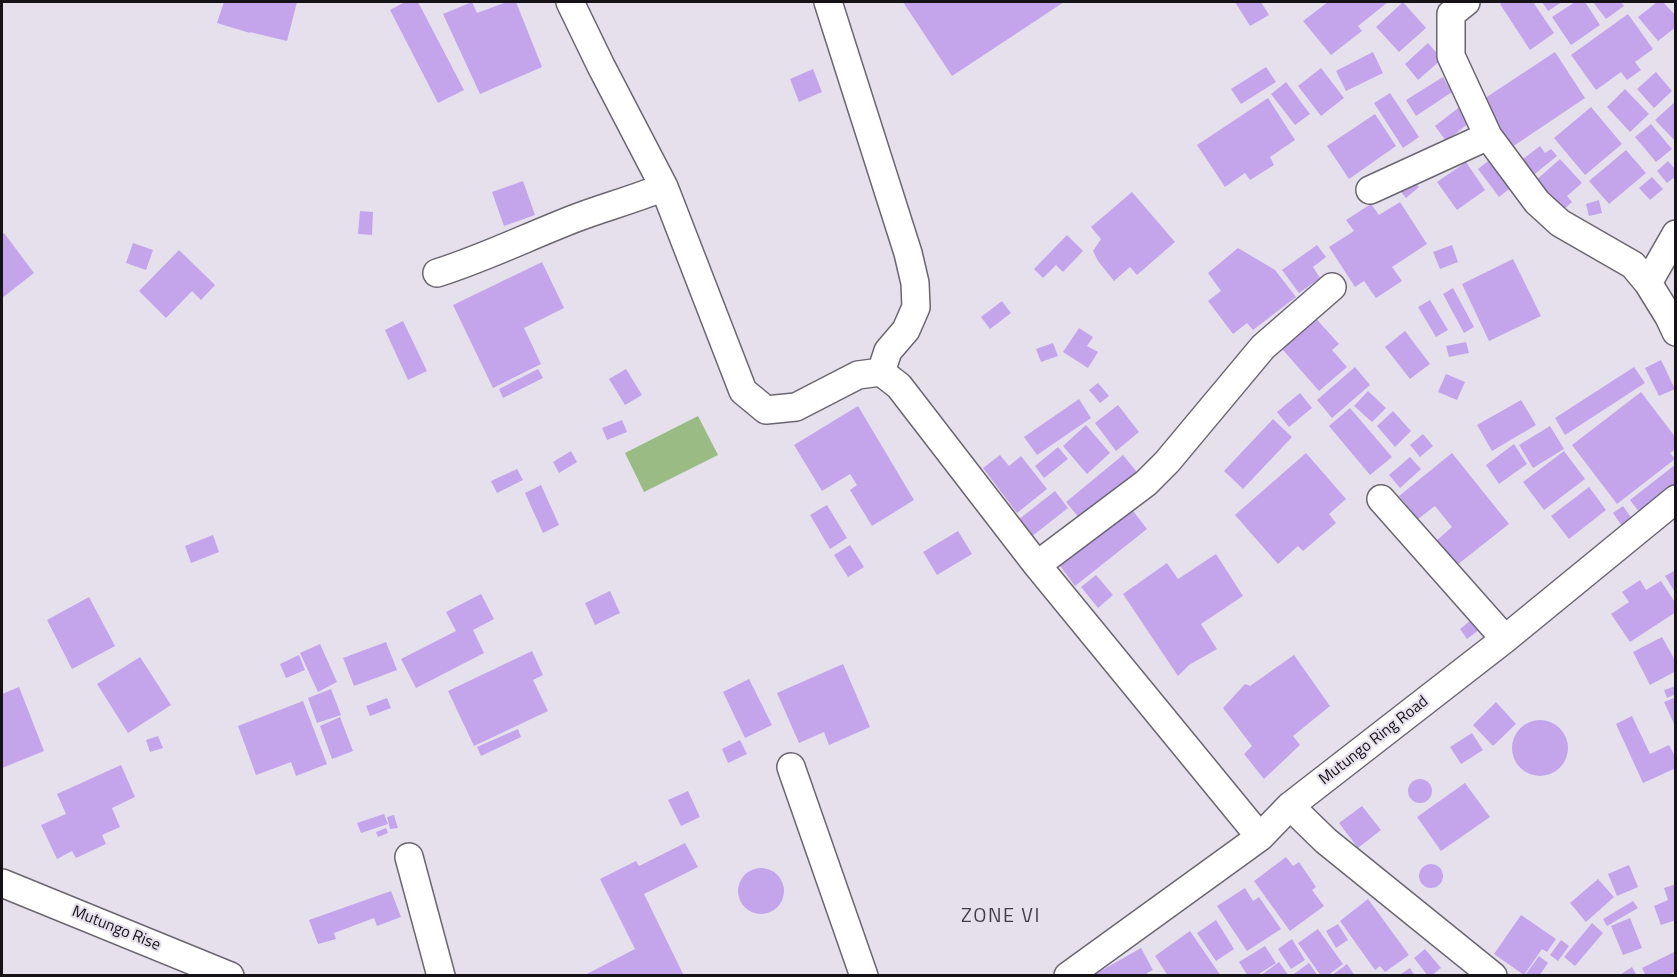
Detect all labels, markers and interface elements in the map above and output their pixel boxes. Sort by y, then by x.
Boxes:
street label: Mutungo Ring Road [1316,692,1432,790]
street label: Mutungo Rise [69,903,163,955]
district label: ZONE VI [961,905,1041,929]

